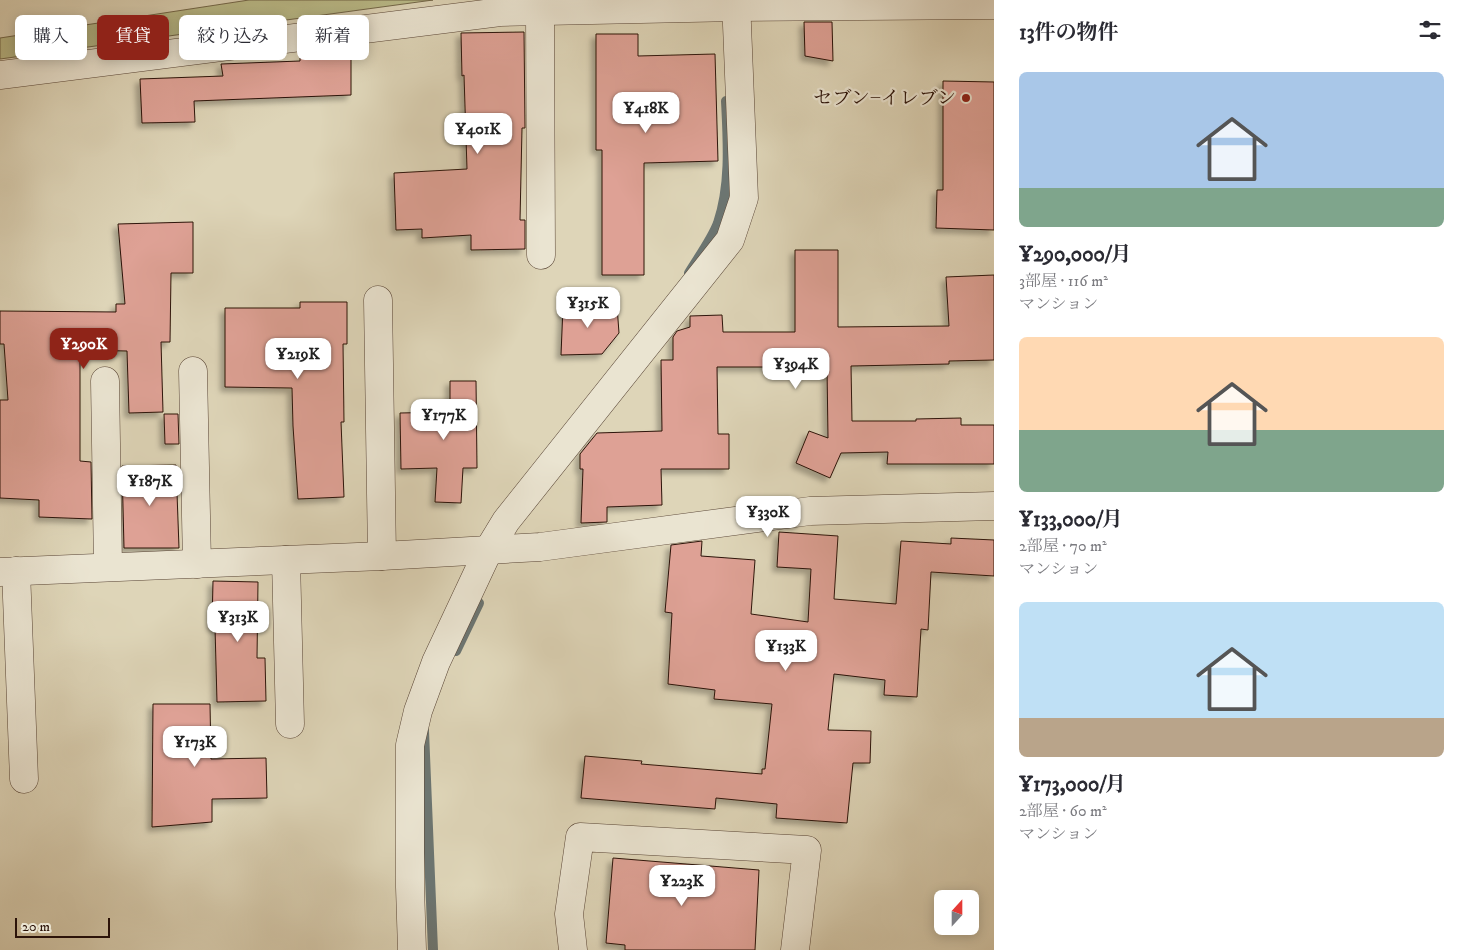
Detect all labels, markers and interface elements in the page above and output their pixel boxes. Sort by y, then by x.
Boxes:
chip: 購入 [15,15,87,60]
chip: 賃貸 [97,15,169,60]
chip: 絞り込み [179,15,287,60]
chip: 新着 [297,15,369,60]
icon: filters [1416,16,1444,44]
text: 13件の物件 [1019,20,1119,46]
place label: セブン−イレブン [813,87,956,110]
pin: ¥418K [611,92,681,134]
marker: セブン−イレブン [960,92,972,104]
text: ¥418K [623,98,669,118]
icon: home [1187,104,1277,194]
pin: ¥401K [443,112,513,155]
text: ¥401K [455,119,501,139]
text: ¥290,000/月 [1019,242,1131,268]
text: 3部屋 · 116 m² [1019,271,1108,291]
pin: ¥315K [553,286,623,329]
text: ¥315K [567,293,609,313]
text: マンション [1019,294,1098,314]
pin: ¥290K [49,328,119,370]
text: ¥290K [61,334,107,354]
pin: ¥219K [263,338,333,380]
text: ¥219K [276,344,320,364]
pin: ¥394K [761,348,831,390]
text: ¥394K [773,354,819,374]
icon: home [1187,369,1277,459]
pin: ¥177K [409,398,479,441]
text: ¥177K [422,405,466,425]
pin: ¥187K [115,464,185,507]
text: ¥187K [128,471,172,491]
pin: ¥330K [733,496,803,538]
text: ¥330K [747,502,789,522]
text: ¥133,000/月 [1019,507,1123,533]
text: 2部屋 · 70 m² [1019,536,1107,556]
text: マンション [1019,559,1098,579]
pin: ¥313K [203,600,273,643]
text: ¥313K [218,607,258,627]
pin: ¥133K [751,630,821,672]
icon: home [1187,634,1277,724]
text: ¥133K [766,636,806,656]
pin: ¥173K [160,726,230,768]
text: ¥173K [174,732,216,752]
text: ¥173,000/月 [1019,772,1126,798]
text: 2部屋 · 60 m² [1019,801,1107,821]
text: マンション [1019,824,1098,844]
pin: ¥223K [647,864,717,907]
text: ¥223K [660,871,704,891]
north arrow [934,890,979,935]
map controls [934,890,979,935]
scale bar [15,915,110,938]
text: 20 m [22,918,50,936]

